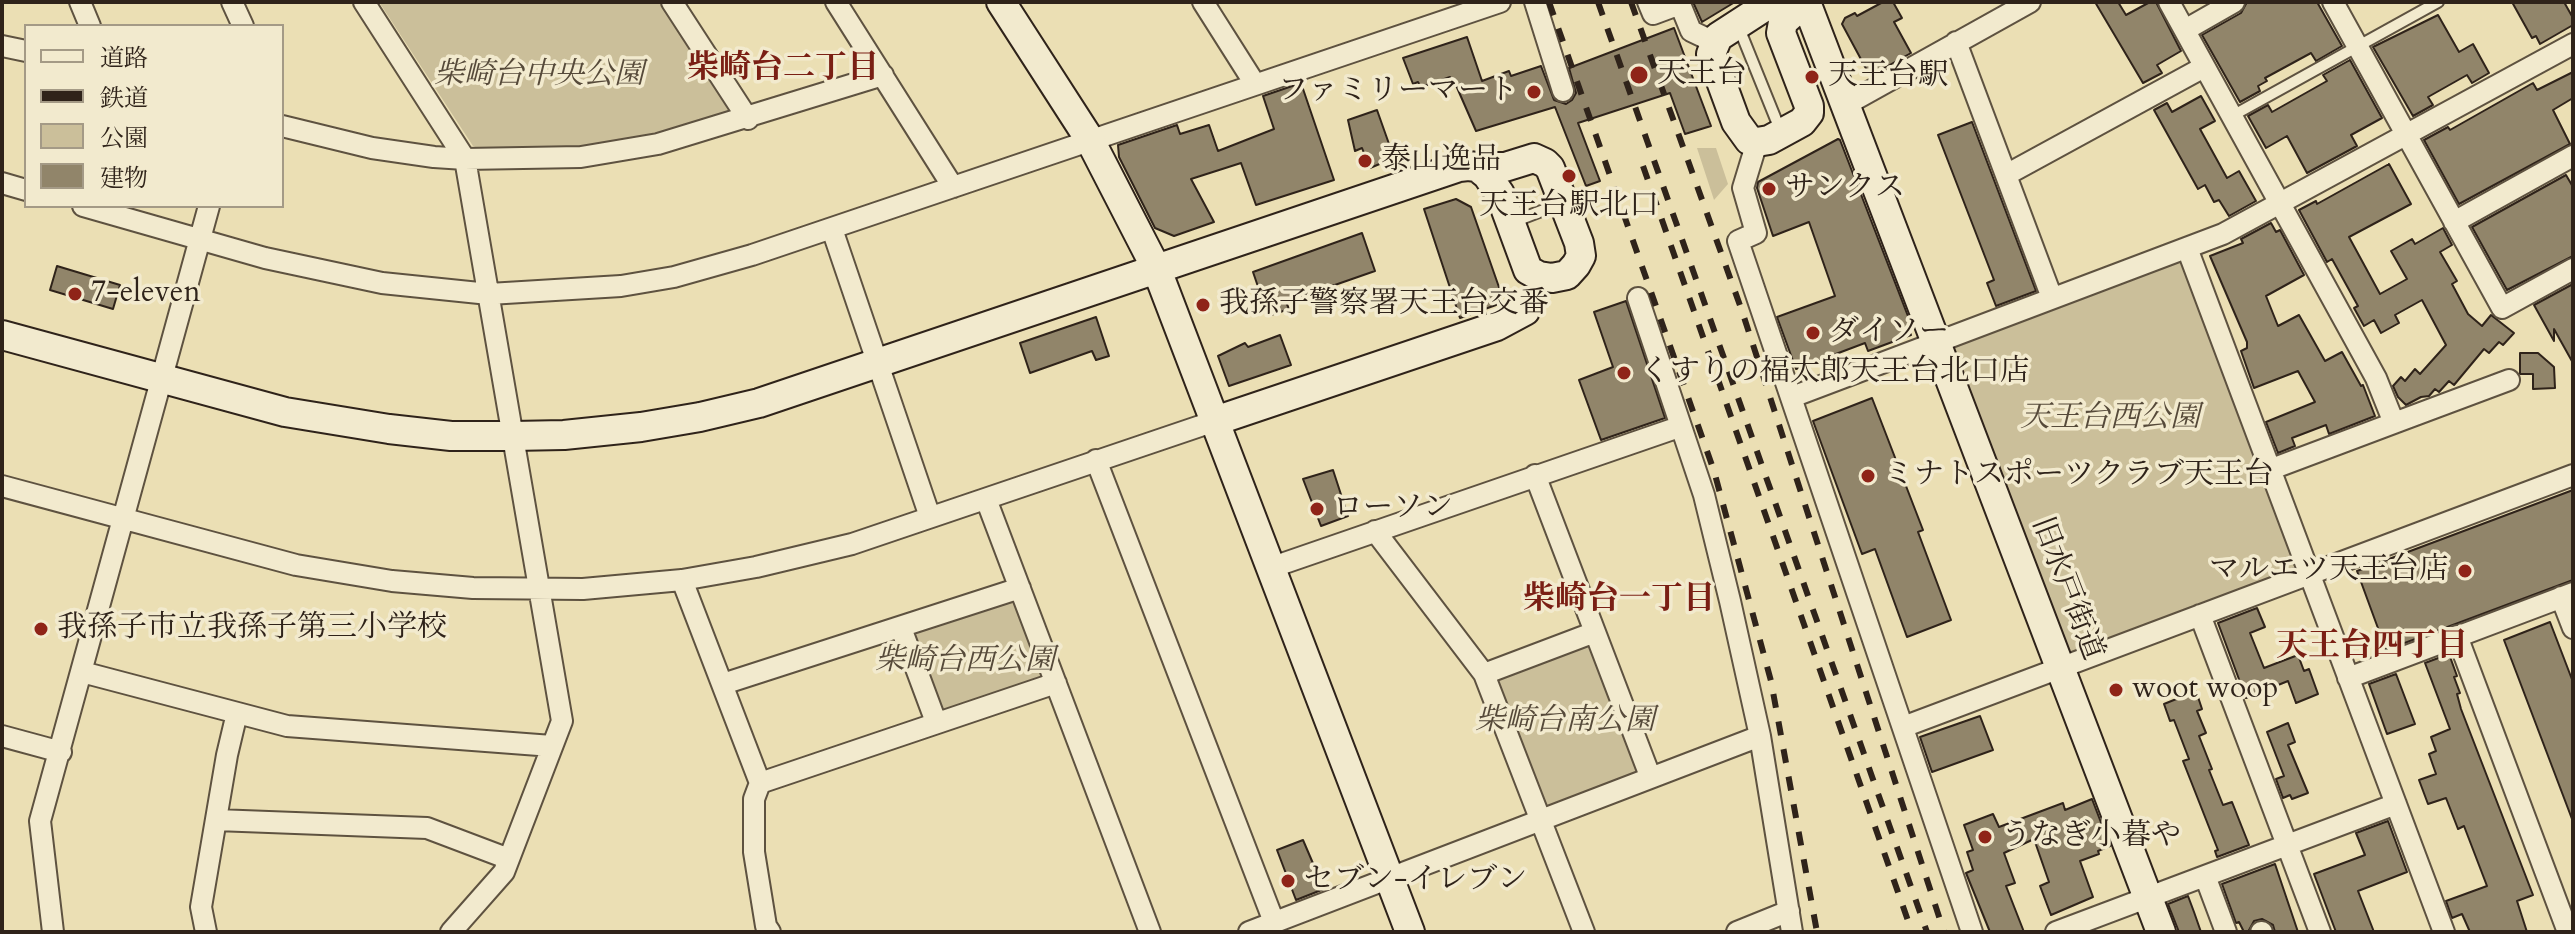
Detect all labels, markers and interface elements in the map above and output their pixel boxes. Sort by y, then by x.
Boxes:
legend [24,24,284,208]
text: 道路 [100,42,148,75]
district label: 柴崎台二丁目 [687,51,879,89]
place label: 天王台 [1657,57,1747,93]
park label: 柴崎台中央公園 [434,58,644,94]
place label: 天王台駅 [1828,59,1948,95]
marker: 天王台 [1628,64,1650,86]
marker: 天王台駅 [1803,68,1821,86]
place label: ファミリーマート [1278,74,1518,110]
text: 鉄道 [100,82,148,115]
marker: ファミリーマート [1525,83,1543,101]
text: 公園 [100,122,148,155]
place label: 泰山逸品 [1381,143,1501,179]
marker: 泰山逸品 [1356,152,1374,170]
text: 建物 [100,162,148,195]
marker: 天王台駅北口 [1560,167,1578,185]
place label: サンクス [1785,171,1905,207]
marker: サンクス [1760,180,1778,198]
place label: 天王台駅北口 [1479,189,1659,225]
place label: 7-eleven [91,276,200,312]
marker: 7-eleven [66,285,84,303]
place label: 我孫子警察署天王台交番 [1219,287,1549,323]
marker: 我孫子警察署天王台交番 [1194,296,1212,314]
place label: ダイソー [1829,315,1949,351]
marker: ダイソー [1804,324,1822,342]
place label: くすりの福太郎天王台北口店 [1640,355,2030,391]
marker: くすりの福太郎天王台北口店 [1615,364,1633,382]
park label: 天王台西公園 [2020,401,2200,437]
place label: ミナトスポーツクラブ天王台 [1884,458,2274,494]
marker: ミナトスポーツクラブ天王台 [1859,467,1877,485]
place label: ローソン [1333,491,1453,527]
marker: ローソン [1308,500,1326,518]
street label: 旧水戸街道 [2022,513,2110,665]
place label: マルエツ天王台店 [2209,553,2449,589]
marker: マルエツ天王台店 [2456,562,2474,580]
district label: 柴崎台一丁目 [1523,582,1715,620]
place label: 我孫子市立我孫子第三小学校 [57,611,447,647]
marker: 我孫子市立我孫子第三小学校 [32,620,50,638]
district label: 天王台四丁目 [2276,629,2468,667]
park label: 柴崎台西公園 [875,644,1055,680]
place label: woot woop [2132,672,2278,708]
marker: woot woop [2107,681,2125,699]
park label: 柴崎台南公園 [1475,704,1655,740]
place label: うなぎ小暮や [2001,819,2181,855]
marker: うなぎ小暮や [1976,828,1994,846]
place label: セブン-イレブン [1304,863,1527,899]
marker: セブン-イレブン [1279,872,1297,890]

